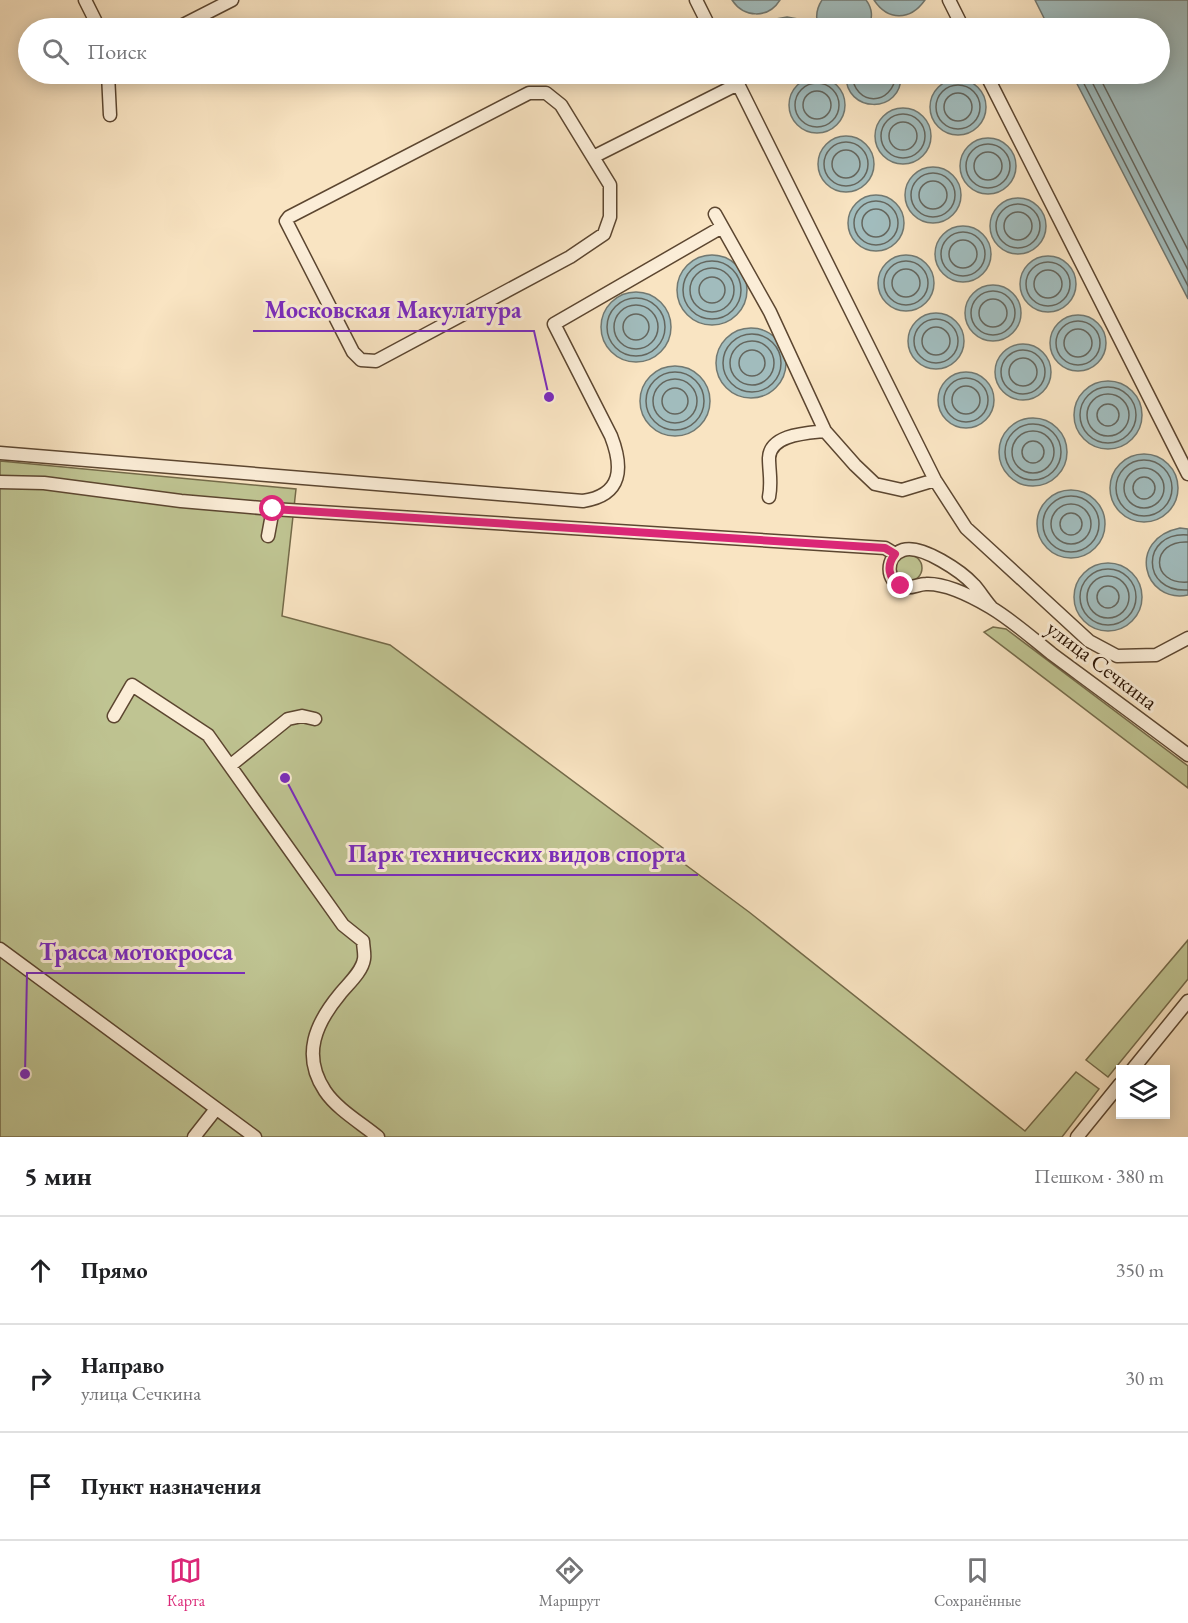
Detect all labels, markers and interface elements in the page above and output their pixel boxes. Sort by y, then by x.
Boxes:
search box [18,18,1170,84]
icon: search [39,35,72,68]
text: Поиск [87,37,147,66]
callout: Московская Макулатура [253,289,534,331]
text: Московская Макулатура [264,294,522,326]
route start [259,495,285,521]
route end [887,572,913,598]
street label: улица Сечкина [1040,614,1164,716]
callout: Парк технических видов спорта [336,833,698,875]
text: Парк технических видов спорта [348,838,686,869]
callout: Трасса мотокросса [27,931,245,973]
text: Трасса мотокросса [39,936,233,967]
map controls [1116,1065,1170,1119]
button: layers [1116,1065,1170,1119]
text: 5 мин [24,1159,92,1193]
text: Пешком · 380 m [1034,1163,1164,1189]
icon: ahead [24,1254,57,1287]
text: Прямо [81,1256,148,1285]
text: 350 m [1116,1257,1164,1283]
text: Направо [81,1351,164,1380]
icon: right [24,1362,57,1395]
text: 30 m [1125,1365,1164,1391]
text: улица Сечкина [81,1380,201,1406]
icon: arrive [24,1470,57,1503]
text: Пункт назначения [81,1472,261,1501]
tab: Карта [167,1554,205,1611]
tab: Маршрут [539,1554,600,1611]
tab: Сохранённые [934,1554,1021,1611]

